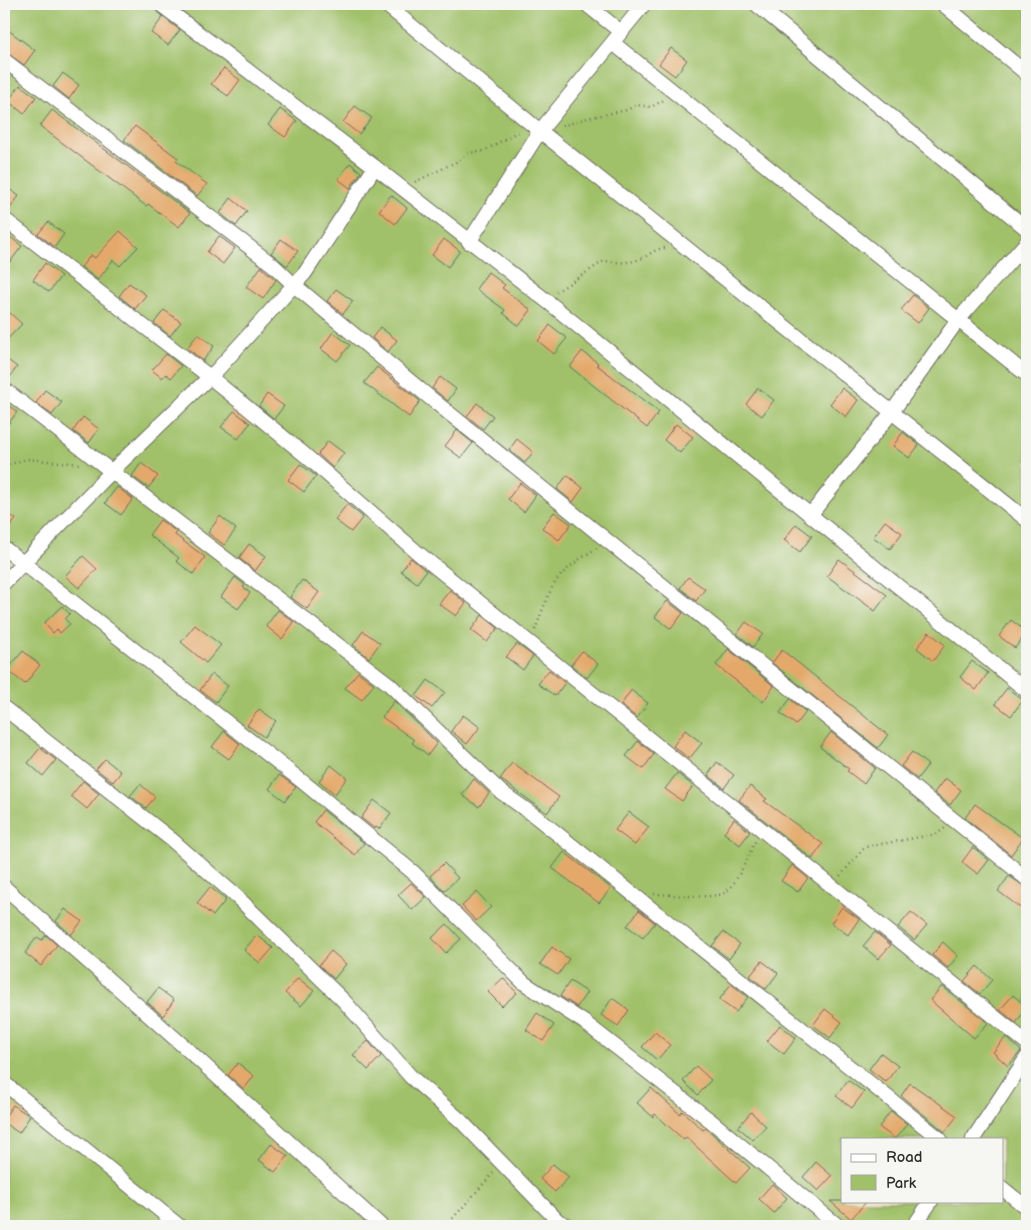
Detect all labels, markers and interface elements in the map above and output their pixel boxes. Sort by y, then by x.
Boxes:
legend [841,1138,1004,1202]
text: Road [886,1148,922,1167]
text: Park [886,1174,917,1193]

